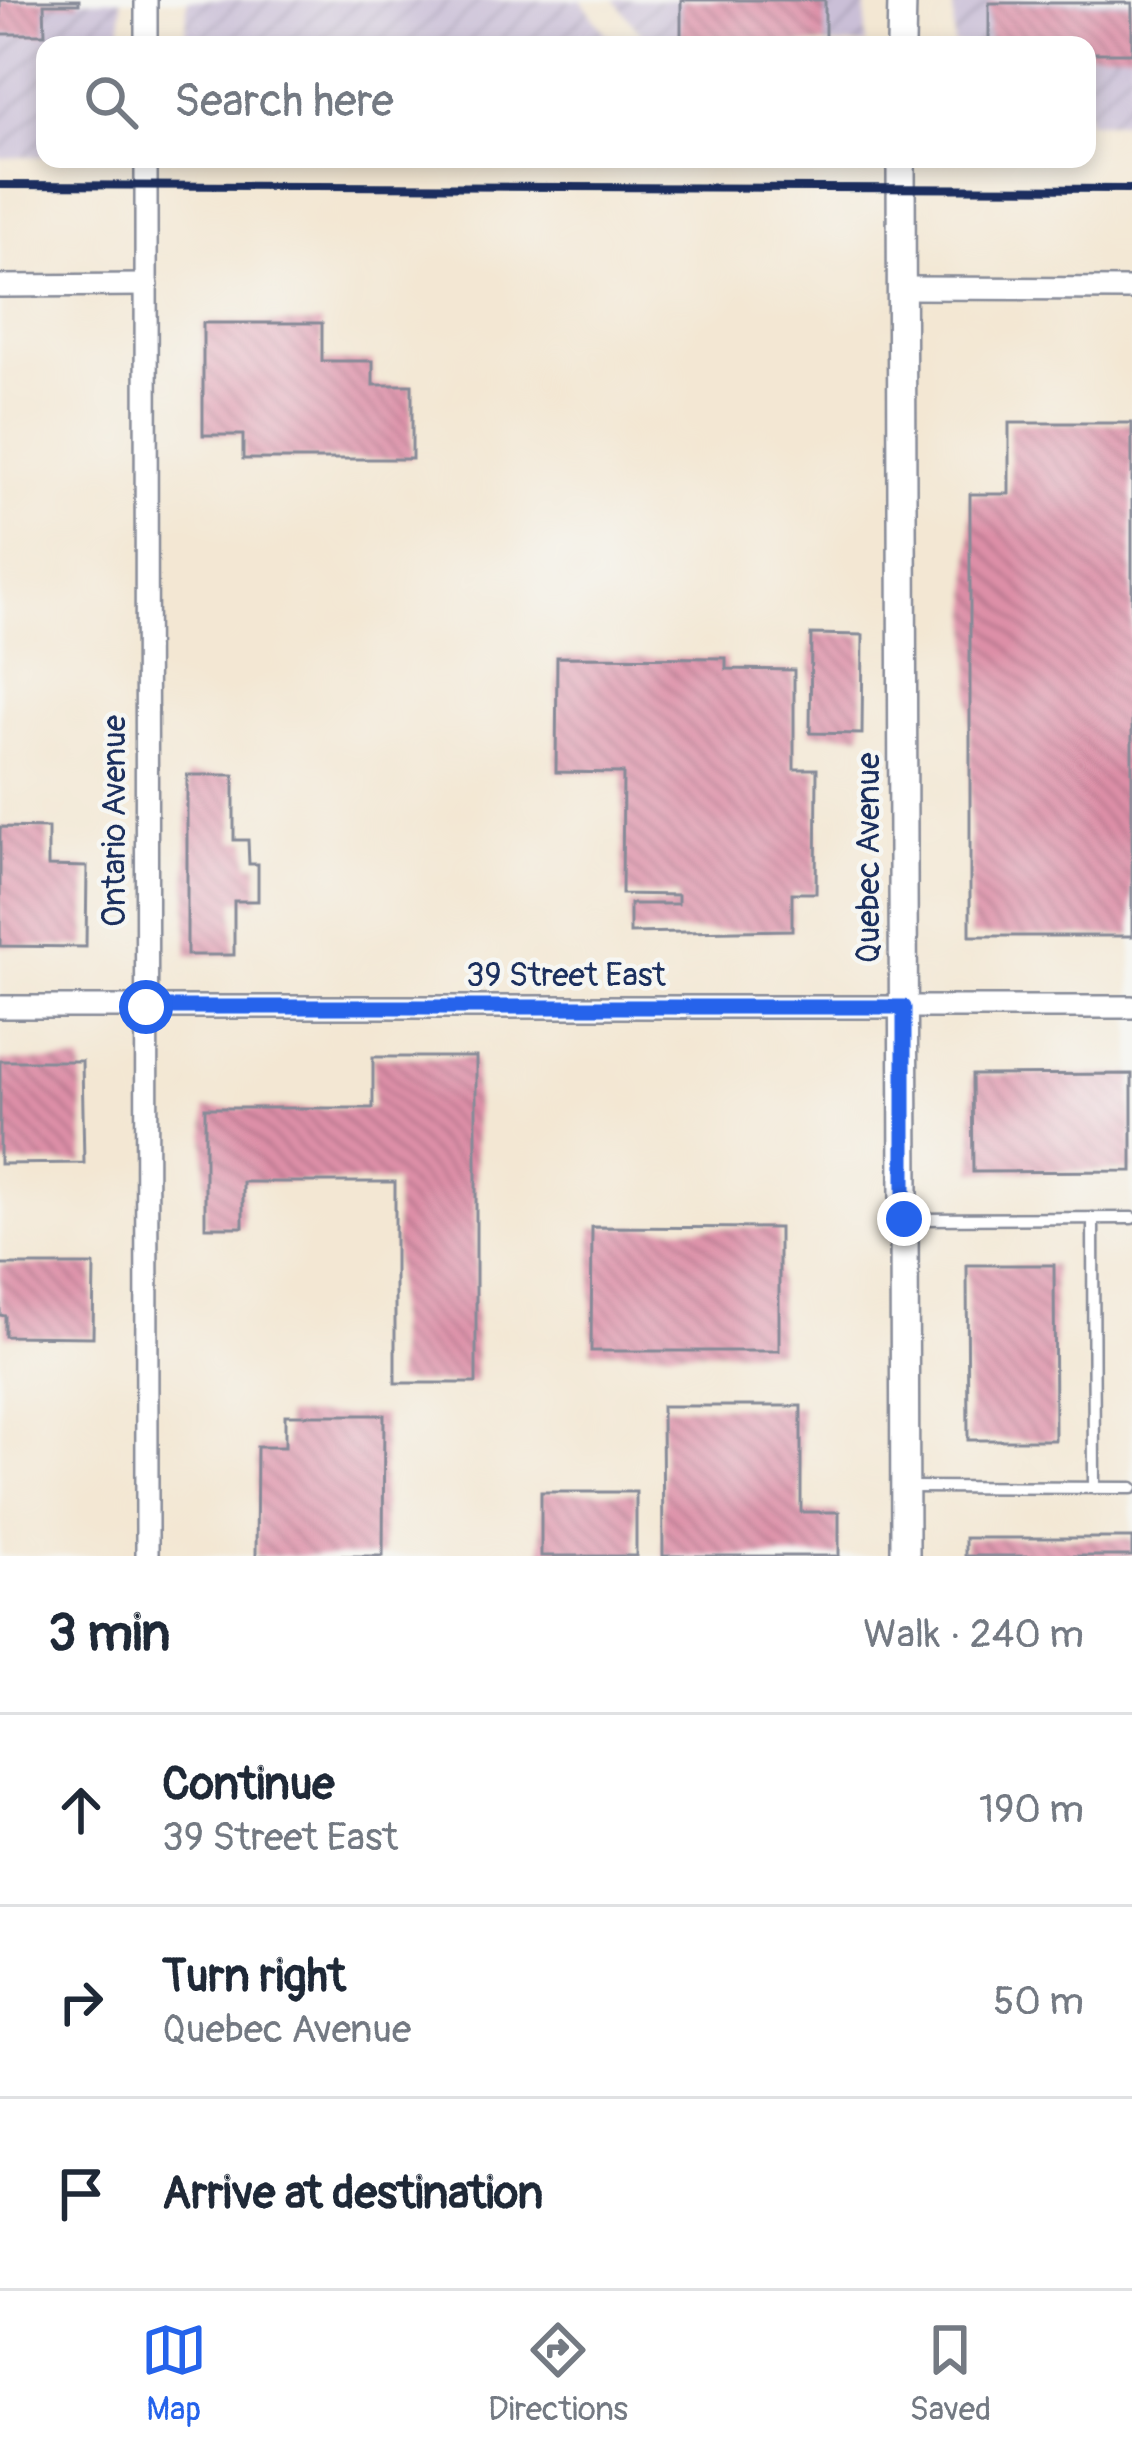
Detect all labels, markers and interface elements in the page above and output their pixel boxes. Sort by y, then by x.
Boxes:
search box [36,36,1096,168]
icon: search [78,69,144,135]
text: Search here [174,74,394,130]
street label: Ontario Avenue [94,715,135,927]
street label: Quebec Avenue [848,753,889,963]
street label: 39 Street East [466,955,667,996]
route start [119,980,173,1034]
route end [877,1192,931,1246]
text: 3 min [48,1602,170,1666]
text: Walk · 240 m [863,1610,1084,1659]
text: Continue [162,1757,335,1813]
icon: ahead [48,1777,114,1843]
text: 190 m [979,1785,1084,1834]
text: 39 Street East [162,1813,398,1862]
text: Turn right [162,1949,346,2005]
icon: right [48,1969,114,2035]
text: 50 m [993,1977,1084,2026]
text: Quebec Avenue [162,2005,411,2054]
icon: arrive [48,2161,114,2227]
text: Arrive at destination [162,2166,543,2222]
tab: Map [141,2317,207,2430]
tab: Directions [488,2317,628,2430]
tab: Saved [909,2317,991,2430]

